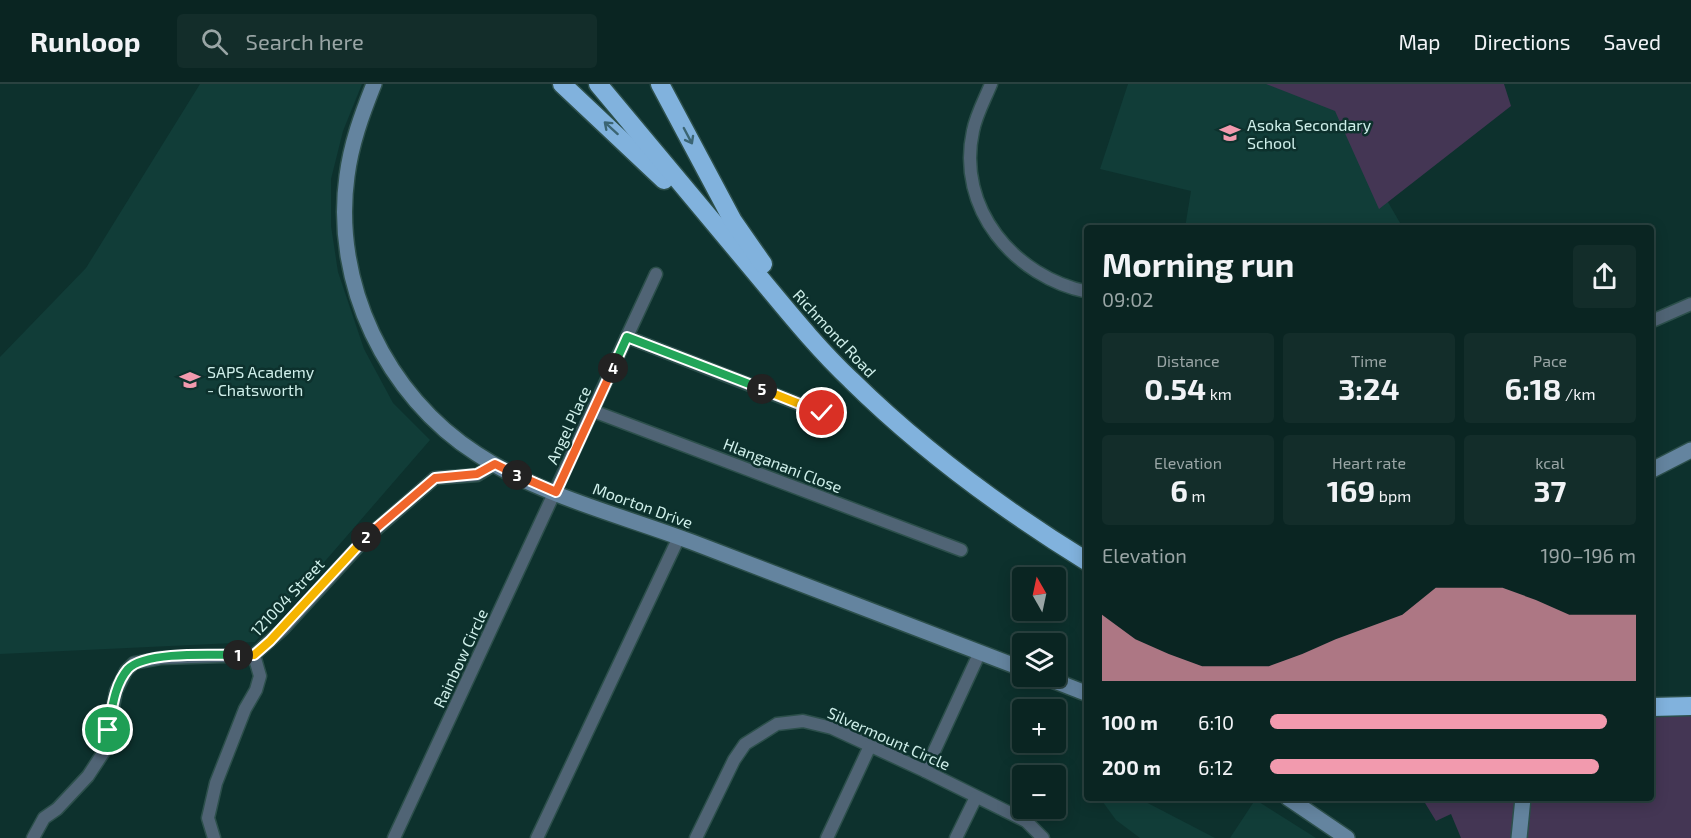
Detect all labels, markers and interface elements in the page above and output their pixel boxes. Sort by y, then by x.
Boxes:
search box [177,14,597,68]
text: Runloop [30,24,141,58]
icon: search [198,25,231,58]
text: Search here [246,28,364,54]
text: Map [1398,29,1441,54]
text: Directions [1474,29,1570,54]
text: Saved [1603,29,1661,54]
place label: Asoka Secondary School [1247,115,1372,152]
one-way arrow [604,121,619,135]
school or university icon: Asoka Secondary School [1218,121,1242,145]
one-way arrow [683,126,694,144]
text: Morning run [1102,244,1294,284]
button: share [1573,245,1636,308]
street label: Richmond Road [790,285,880,381]
text: 09:02 [1102,287,1154,311]
text: Distance [1156,351,1220,370]
text: Time [1351,351,1387,370]
text: Pace [1533,351,1567,370]
pin: 4 [598,353,628,383]
text: 4 [608,358,618,377]
place label: SAPS Academy - Chatsworth [207,362,315,399]
school or university icon: SAPS Academy - Chatsworth [178,368,202,392]
text: 0.54 [1144,370,1206,406]
text: 3:24 [1338,370,1400,406]
text: 6:18 [1504,370,1562,406]
pin: 5 [747,374,777,404]
text: 5 [758,379,766,398]
street label: Angel Place [542,383,594,467]
text: km [1206,384,1232,403]
text: /km [1562,384,1596,403]
pin [796,387,847,438]
icon: check [805,396,838,429]
street label: Hlanganani Close [721,434,845,496]
text: Elevation [1154,453,1222,472]
text: Heart rate [1332,453,1406,472]
text: kcal [1535,453,1565,472]
pin: 3 [502,460,532,490]
text: 3 [512,465,522,484]
text: 6 [1170,472,1188,508]
text: 169 [1327,472,1375,508]
text: 37 [1534,472,1566,508]
street label: Moorton Drive [591,478,695,532]
text: m [1188,486,1206,505]
text: bpm [1375,486,1411,505]
pin: 2 [351,522,381,552]
text: 2 [361,527,371,546]
text: Elevation [1102,543,1187,567]
text: 190–196 m [1541,543,1636,567]
street label: 121004 Street [246,554,328,640]
north arrow [1012,567,1066,621]
map controls [1012,567,1066,819]
street label: Rainbow Circle [429,605,491,711]
button: layers [1012,633,1066,687]
pin: 1 [223,640,253,670]
text: 1 [235,645,241,664]
button: + [1012,699,1066,753]
street label: Silvermount Circle [825,702,953,774]
pin [82,704,133,755]
text: 100 m [1102,710,1158,734]
text: 6:10 [1198,710,1234,734]
icon: arrive [91,713,124,746]
text: 200 m [1102,755,1161,779]
text: 6:12 [1198,755,1233,779]
button: − [1012,765,1066,819]

